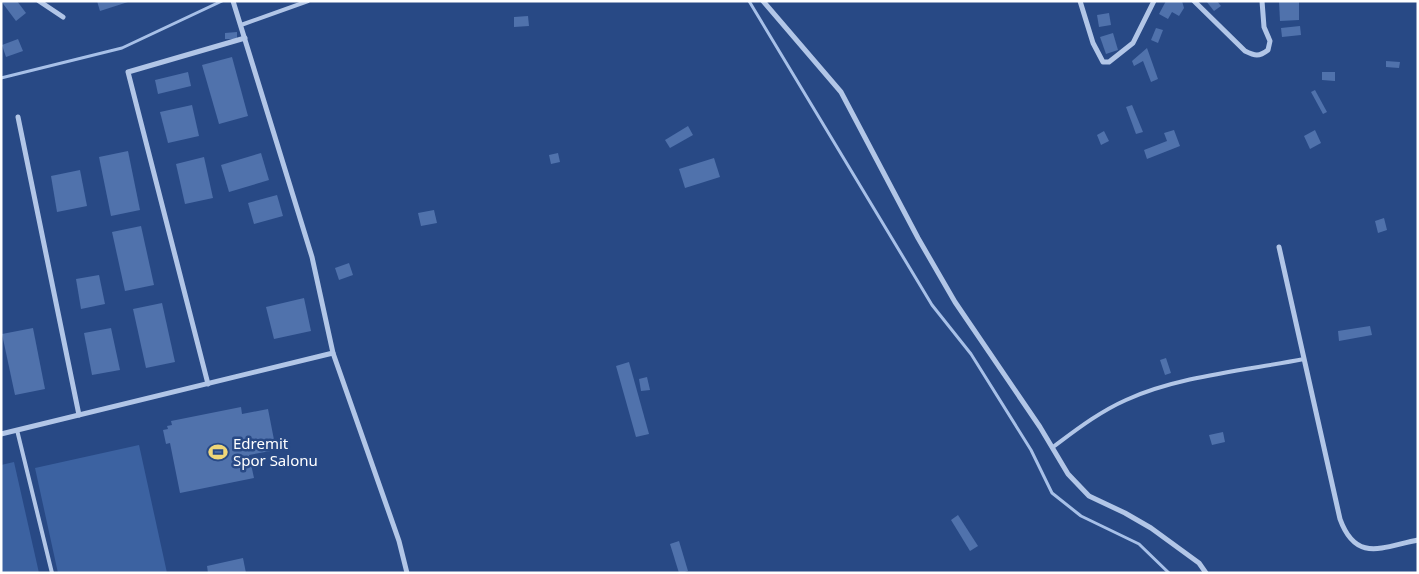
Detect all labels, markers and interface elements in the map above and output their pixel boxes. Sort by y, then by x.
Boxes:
place label: Edremit Spor Salonu [233,433,318,470]
sports icon: Edremit Spor Salonu [207,441,229,463]

